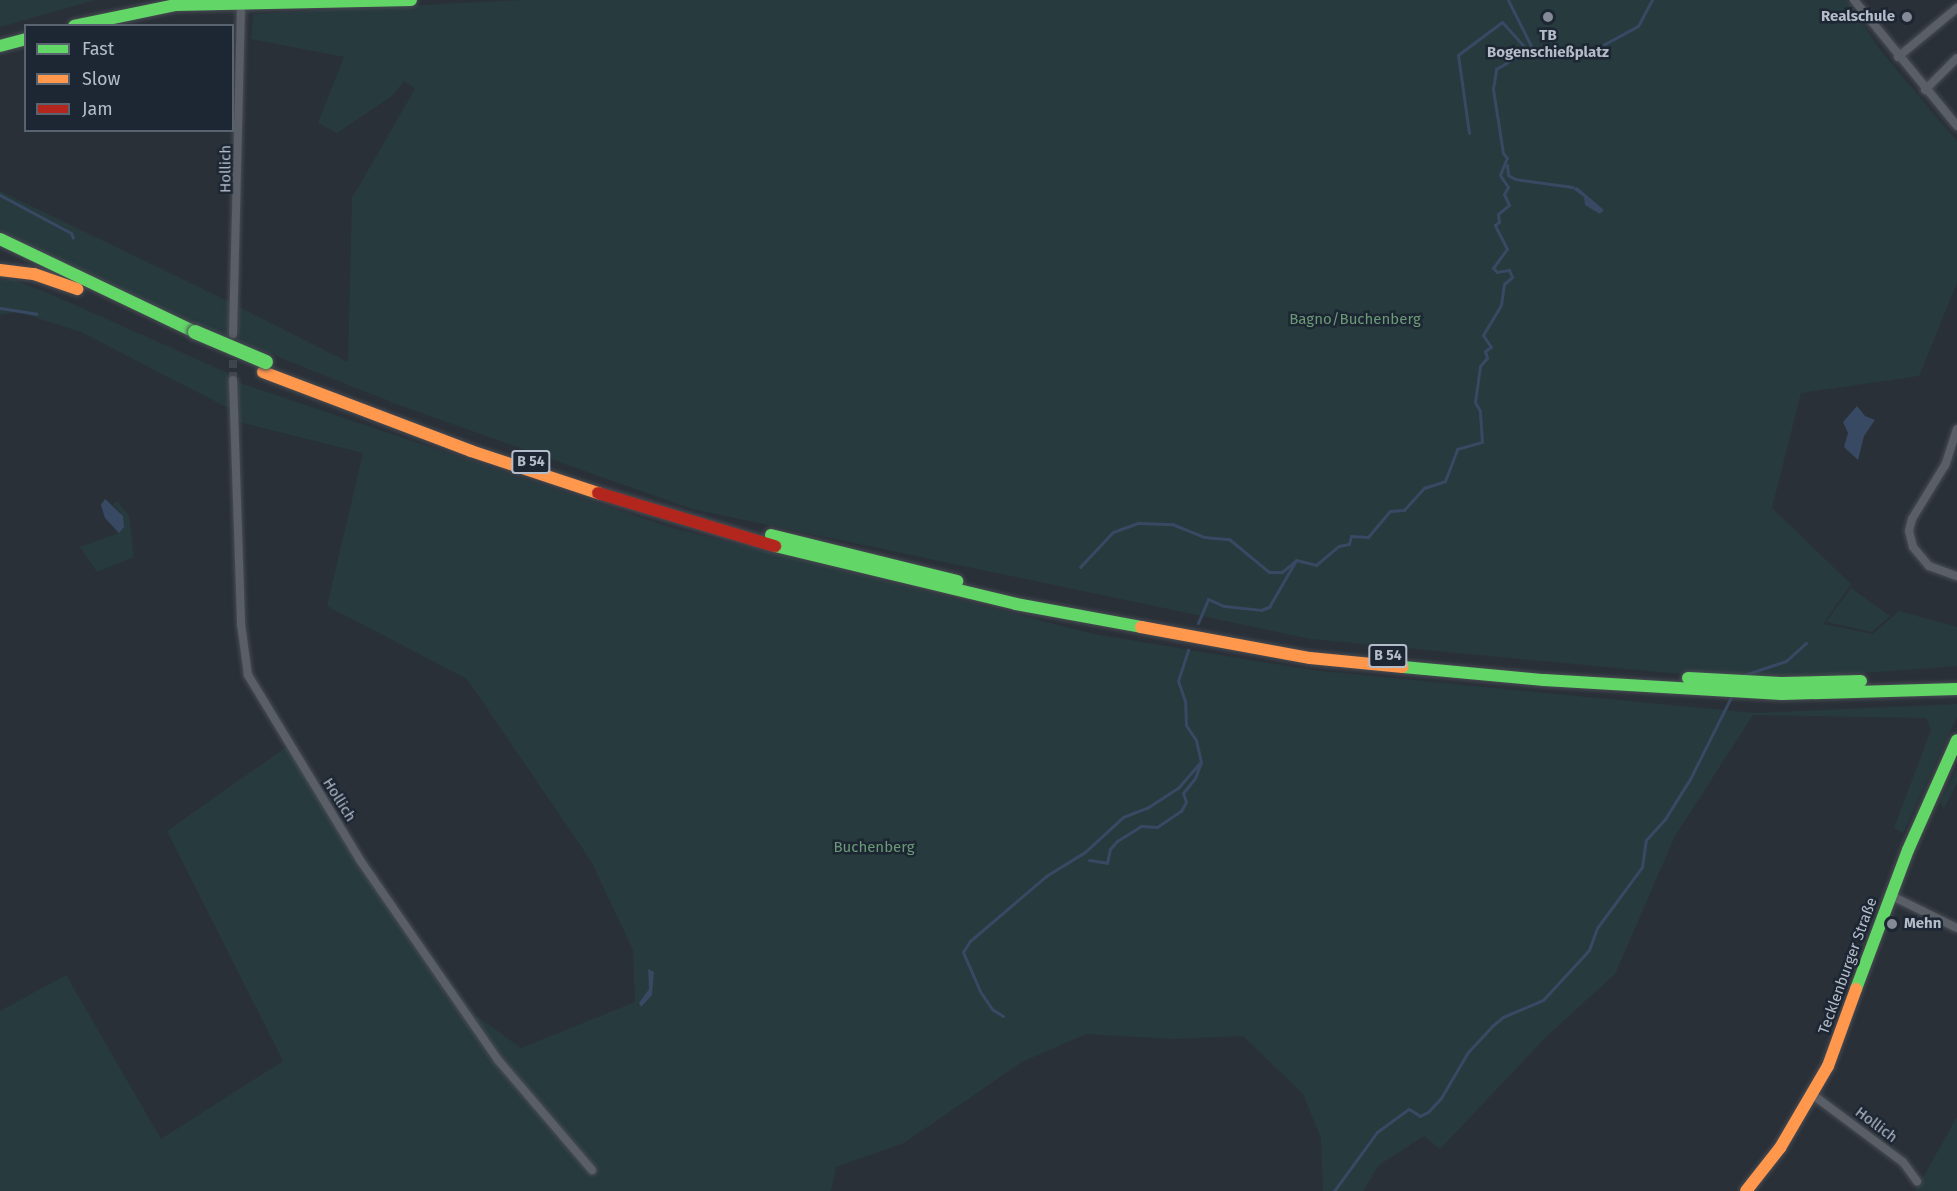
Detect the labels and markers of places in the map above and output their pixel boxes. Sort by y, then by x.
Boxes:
place label: Realschule [1821,8,1895,26]
marker: TB Bogenschießplatz [1541,10,1555,24]
marker: Realschule [1900,10,1914,24]
place label: TB Bogenschießplatz [1487,26,1609,61]
place label: Mehn [1904,915,1941,933]
marker: Mehn [1885,917,1899,931]

